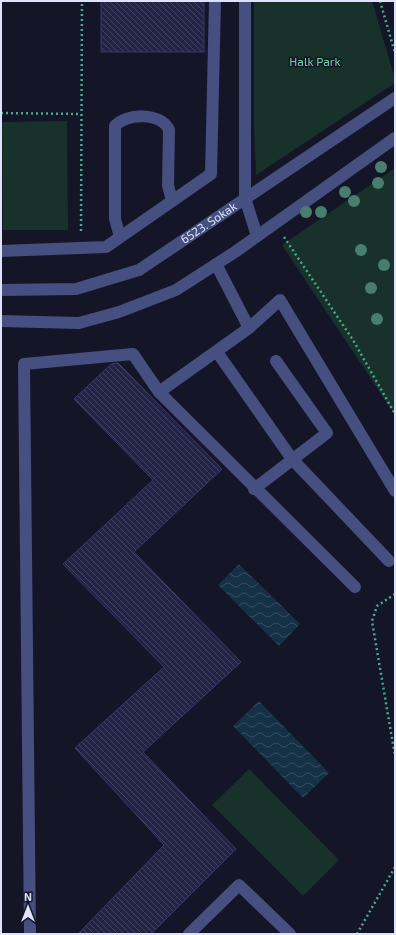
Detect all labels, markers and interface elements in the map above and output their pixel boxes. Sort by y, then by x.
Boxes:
park label: Halk Park [289,54,341,68]
street label: 6523. Sokak [178,198,239,246]
north arrow [8,887,48,927]
text: N [24,890,32,903]

